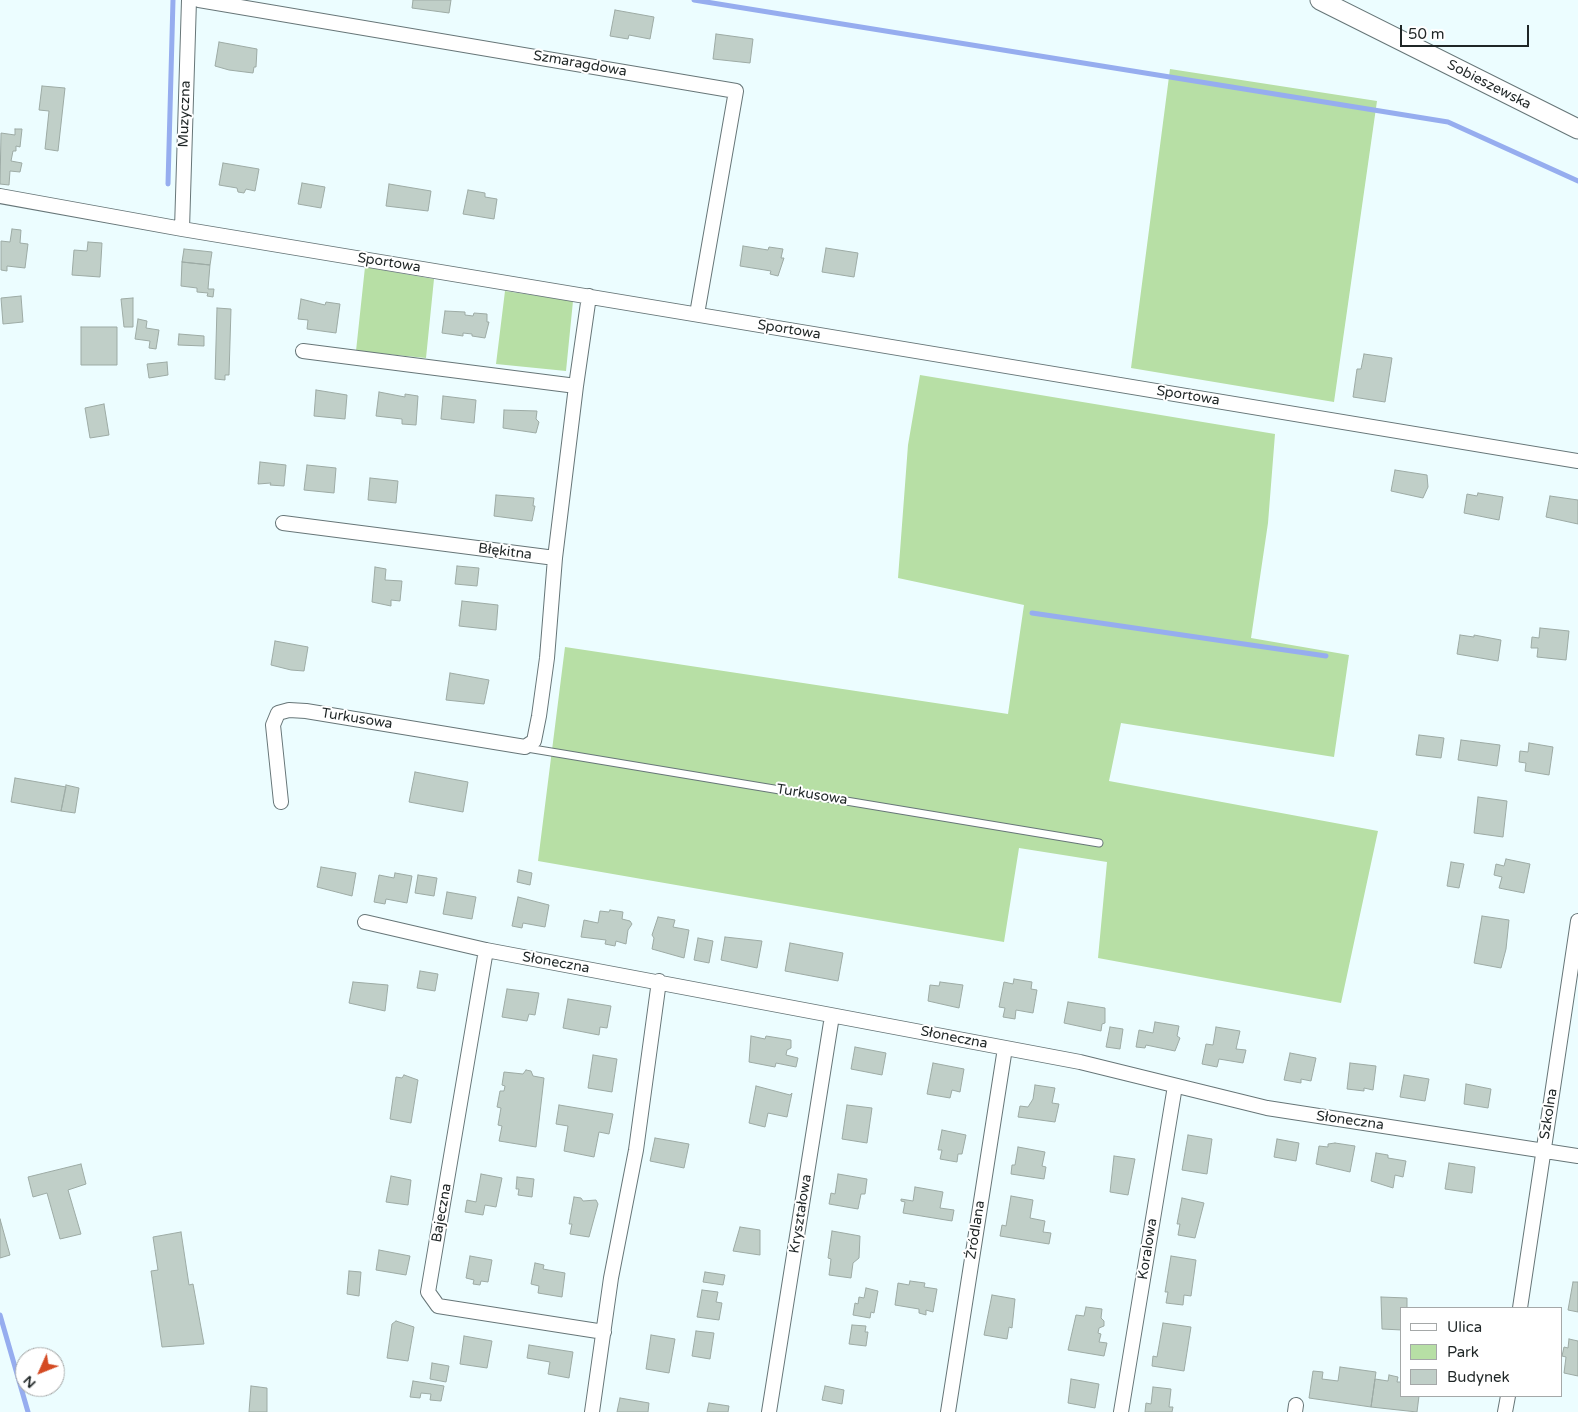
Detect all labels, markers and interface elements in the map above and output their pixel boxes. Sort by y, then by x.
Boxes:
scale bar [1403,15,1532,47]
text: 50 m [1408,25,1445,43]
street label: Szmaragdowa [532,48,628,80]
street label: Sobieszewska [1444,57,1534,113]
street label: Muzyczna [175,80,195,148]
street label: Sportowa [356,250,422,276]
street label: Sportowa [756,317,822,343]
street label: Sportowa [1155,383,1221,409]
street label: Błękitna [477,540,533,564]
street label: Turkusowa [320,705,394,733]
street label: Turkusowa [775,781,849,809]
street label: Słoneczna [521,949,591,977]
street label: Słoneczna [919,1023,989,1053]
street label: Szkolna [1537,1087,1561,1141]
street label: Słoneczna [1315,1108,1385,1134]
street label: Kryształowa [786,1173,816,1255]
street label: Bajeczna [429,1182,455,1244]
street label: Źródlana [963,1199,989,1261]
street label: Koralowa [1135,1217,1161,1281]
legend [1400,1307,1563,1397]
text: Ulica [1447,1318,1482,1336]
text: Park [1447,1343,1479,1361]
north arrow [15,1347,65,1397]
text: Budynek [1447,1368,1510,1386]
text: N [20,1372,40,1392]

